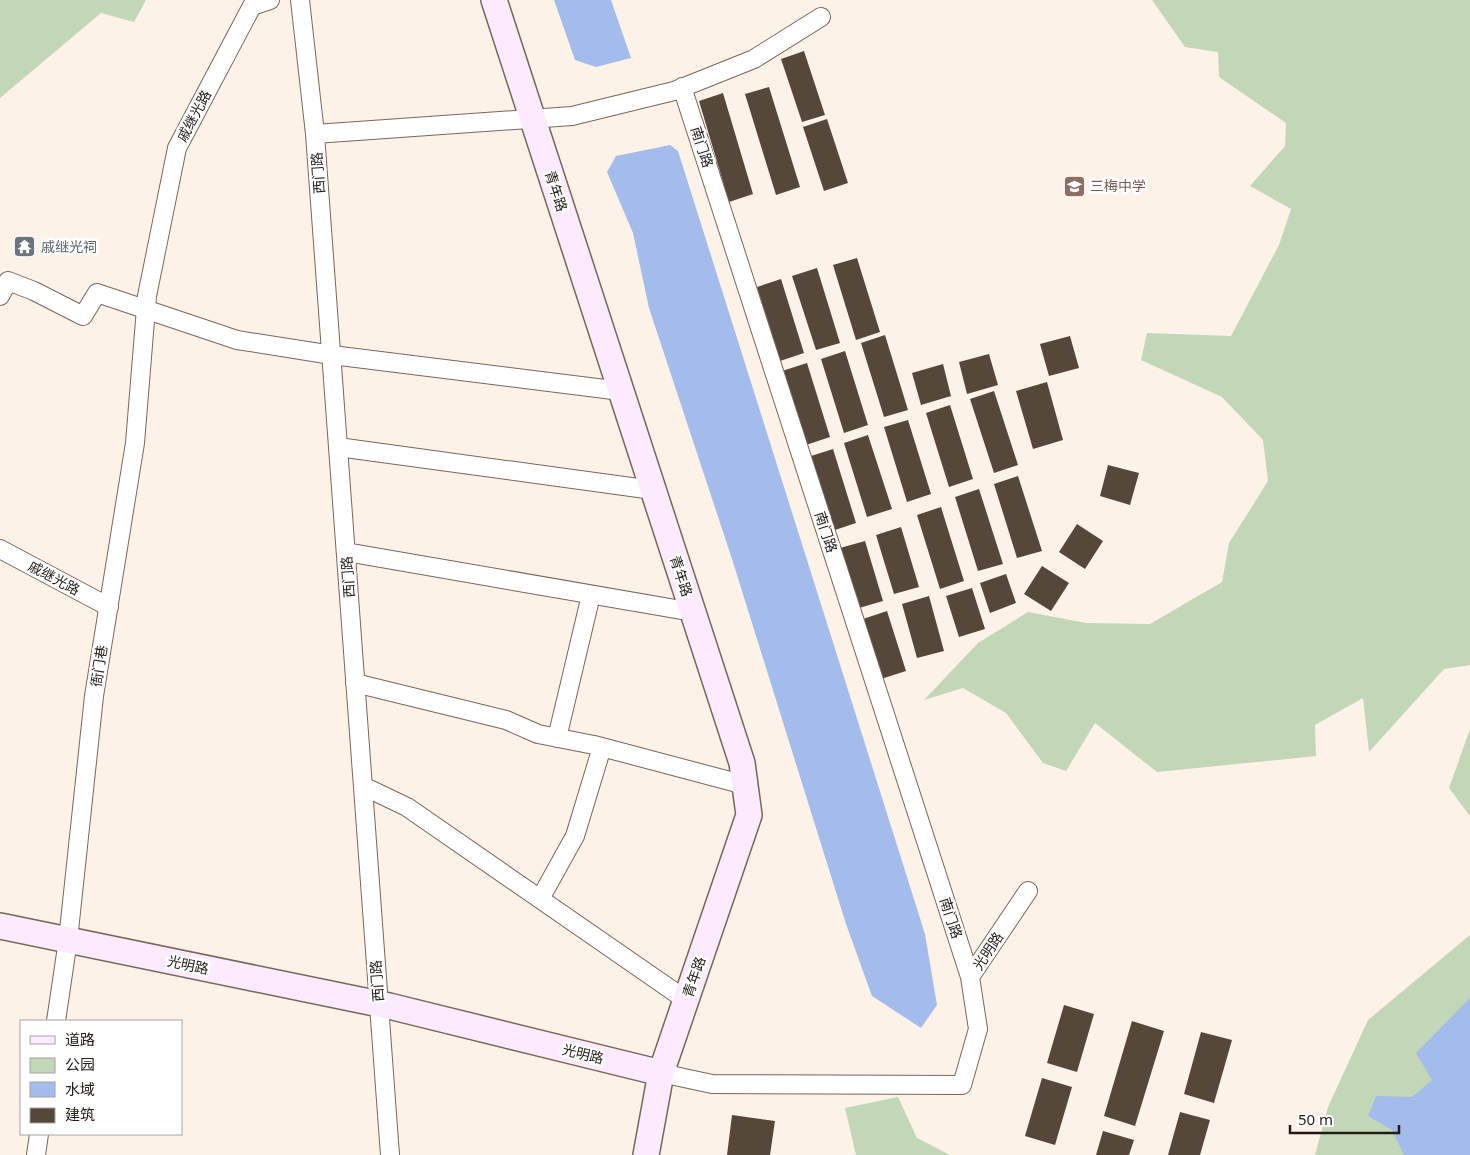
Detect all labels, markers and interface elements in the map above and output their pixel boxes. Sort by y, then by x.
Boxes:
street label: 戚继光路 [172,87,215,145]
street label: 南门路 [687,124,718,170]
street label: 西门路 [307,151,328,195]
street label: 青年路 [541,168,572,214]
school or university icon: 三梅中学 [1062,174,1086,198]
place label: 三梅中学 [1090,176,1146,195]
temple icon: 戚继光祠 [13,235,37,259]
place label: 戚继光祠 [41,237,97,256]
street label: 南门路 [811,509,842,555]
street label: 青年路 [666,553,697,599]
street label: 西门路 [337,555,358,599]
street label: 戚继光路 [25,556,83,599]
street label: 衙门巷 [86,644,111,688]
street label: 南门路 [936,895,967,941]
street label: 光明路 [968,928,1007,973]
street label: 光明路 [166,951,211,978]
street label: 青年路 [678,954,709,1000]
street label: 西门路 [366,959,387,1003]
legend [20,1020,182,1135]
text: 道路 [65,1029,95,1049]
street label: 光明路 [560,1039,606,1068]
text: 公园 [65,1054,95,1074]
text: 水域 [65,1079,95,1099]
scale bar [1290,1102,1399,1134]
text: 建筑 [65,1104,95,1124]
text: 50 m [1298,1109,1333,1129]

